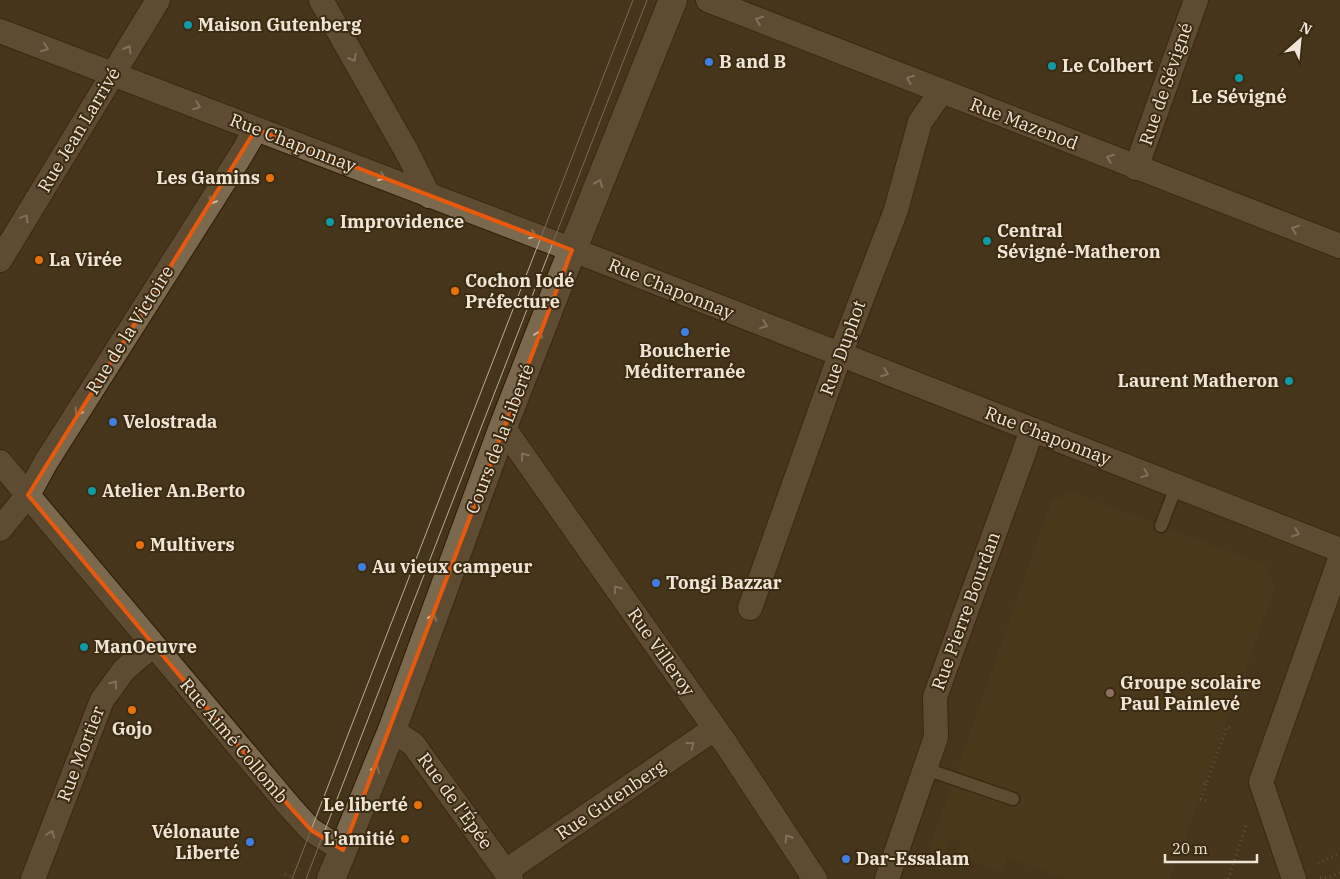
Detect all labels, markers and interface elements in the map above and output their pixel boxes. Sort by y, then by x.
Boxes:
place label: Maison Gutenberg [198,13,362,36]
north arrow [1275,15,1325,65]
one-way arrow [755,16,764,26]
text: N [1297,18,1315,39]
marker: Maison Gutenberg [182,19,194,31]
street label: Rue de Sévigné [1134,19,1197,148]
one-way arrow [41,42,49,52]
one-way arrow [122,46,132,55]
place label: B and B [719,50,786,73]
one-way arrow [347,52,357,61]
place label: Le Colbert [1062,54,1153,77]
marker: B and B [703,56,715,68]
marker: Le Colbert [1046,60,1058,72]
street label: Rue Jean Larrivé [32,63,125,196]
marker: Le Sévigné [1233,72,1245,84]
one-way arrow [906,75,915,86]
place label: Le Sévigné [1191,85,1287,108]
street label: Rue Mazenod [967,92,1082,155]
one-way arrow [192,100,201,111]
street label: Rue Chaponnay [227,108,360,177]
one-way arrow [1106,154,1115,164]
place label: Les Gamins [156,166,260,189]
one-way arrow [377,171,385,181]
marker: Les Gamins [264,172,276,184]
one-way arrow [593,179,603,187]
one-way arrow [209,195,219,204]
place label: Improvidence [340,210,464,233]
one-way arrow [19,215,29,224]
marker: Improvidence [324,216,336,228]
place label: Central Sévigné-Matheron [997,219,1161,263]
one-way arrow [1291,225,1299,235]
one-way arrow [528,229,537,239]
marker: Central Sévigné-Matheron [981,235,993,247]
place label: La Virée [49,248,122,271]
street label: Rue Chaponnay [605,253,738,324]
marker: La Virée [33,254,45,266]
street label: Rue de la Victoire [81,261,178,398]
place label: Cochon Iodé Préfecture [465,269,575,313]
marker: Cochon Iodé Préfecture [449,285,461,297]
street label: Rue Duphot [815,297,870,399]
one-way arrow [759,319,768,330]
marker: Boucherie Méditerranée [679,326,691,338]
one-way arrow [533,330,544,339]
place label: Boucherie Méditerranée [624,339,746,383]
street label: Cours de la Liberté [460,360,539,517]
one-way arrow [880,367,889,377]
place label: Laurent Matheron [1118,369,1279,392]
marker: Laurent Matheron [1283,375,1295,387]
street label: Rue Chaponnay [982,401,1115,470]
one-way arrow [75,406,85,415]
place label: Velostrada [123,410,217,433]
marker: Velostrada [107,416,119,428]
one-way arrow [521,453,529,462]
one-way arrow [1140,468,1149,478]
place label: Atelier An.Berto [102,479,245,502]
marker: Atelier An.Berto [86,485,98,497]
one-way arrow [1291,527,1300,537]
street label: Rue Pierre Bourdan [926,528,1005,693]
place label: Multivers [150,533,235,556]
marker: Multivers [134,539,146,551]
place label: Au vieux campeur [372,555,532,578]
marker: Au vieux campeur [356,561,368,573]
place label: Tongi Bazzar [666,571,782,594]
marker: Tongi Bazzar [650,577,662,589]
one-way arrow [614,585,623,595]
street label: Rue Villeroy [623,603,700,701]
one-way arrow [427,613,437,622]
place label: ManOeuvre [94,635,197,658]
marker: ManOeuvre [78,641,90,653]
place label: Groupe scolaire Paul Painlevé [1120,671,1261,715]
street label: Rue Aimé Collomb [175,673,293,808]
one-way arrow [108,681,116,690]
marker: Groupe scolaire Paul Painlevé [1104,687,1116,699]
street label: Rue Mortier [52,703,109,805]
marker: Gojo [126,704,138,716]
place label: Gojo [112,717,152,740]
one-way arrow [685,742,695,751]
street label: Rue de l'Épée [413,748,498,853]
street label: Rue Gutenberg [552,754,670,845]
one-way arrow [369,765,380,774]
place label: Le liberté [323,793,408,816]
marker: Le liberté [412,799,424,811]
place label: Vélonaute Liberté [151,820,240,864]
place label: L'amitié [323,827,395,850]
one-way arrow [45,830,55,838]
scale bar [1165,832,1258,864]
marker: L'amitié [399,833,411,845]
one-way arrow [785,835,794,844]
marker: Vélonaute Liberté [244,836,256,848]
text: 20 m [1172,839,1208,858]
place label: Dar-Essalam [856,847,970,870]
marker: Dar-Essalam [840,853,852,865]

